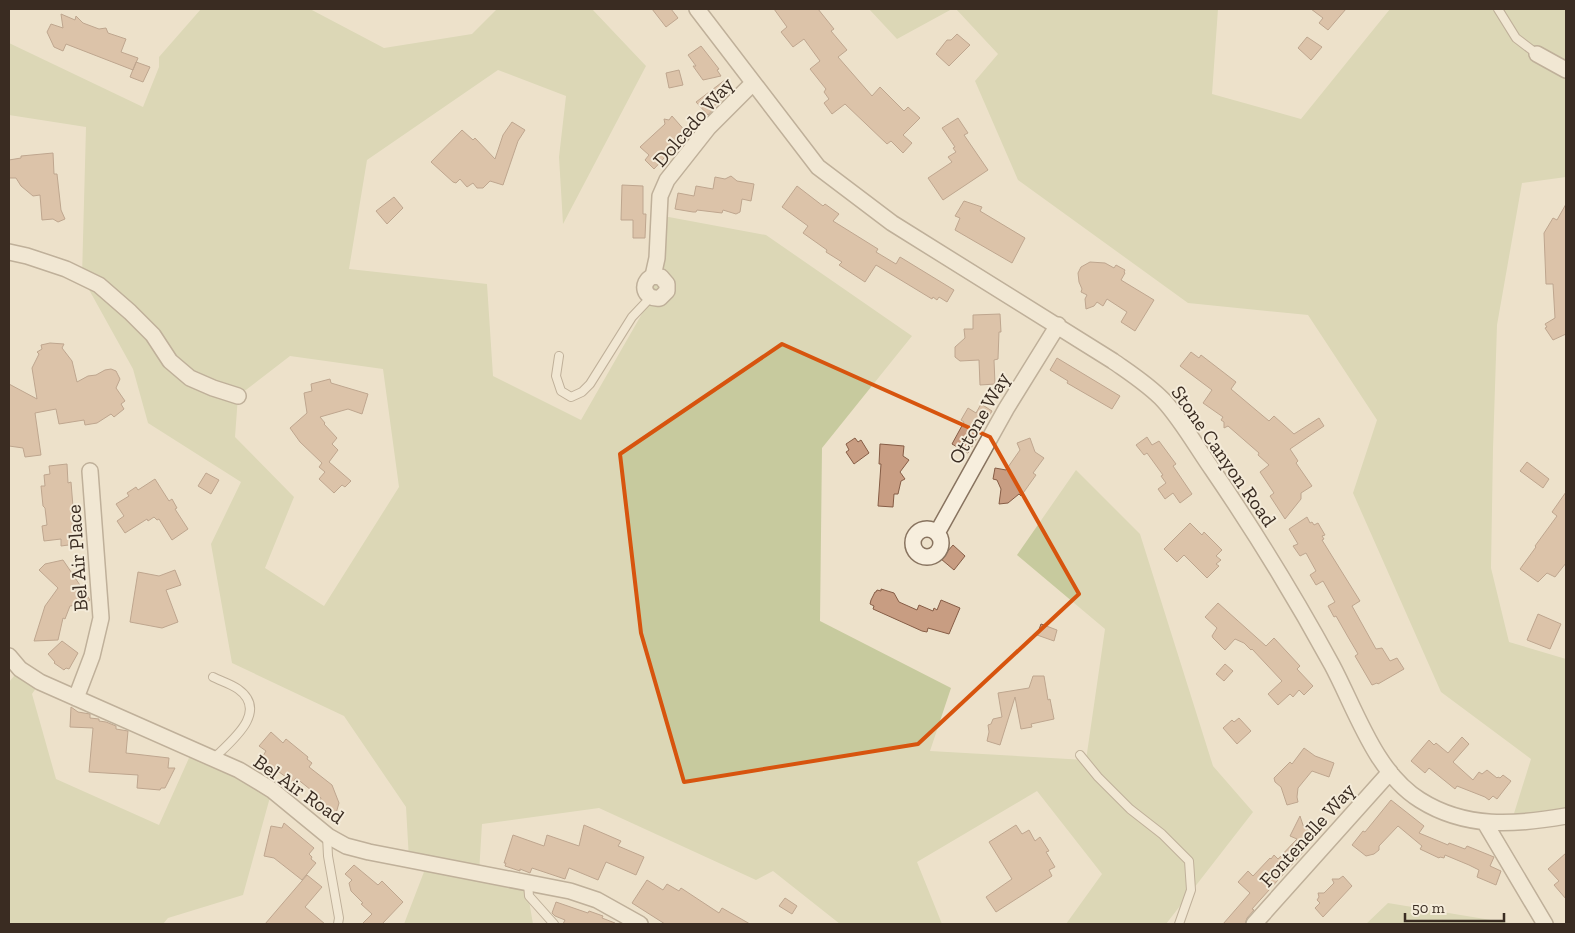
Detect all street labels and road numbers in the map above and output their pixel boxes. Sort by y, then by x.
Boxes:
street label: Dolcedo Way [648,72,739,172]
street label: Ottone Way [943,367,1015,468]
street label: Stone Canyon Road [1166,381,1282,531]
street label: Bel Air Place [61,504,93,612]
street label: Bel Air Road [249,749,349,829]
street label: Fontenelle Way [1254,778,1360,892]

